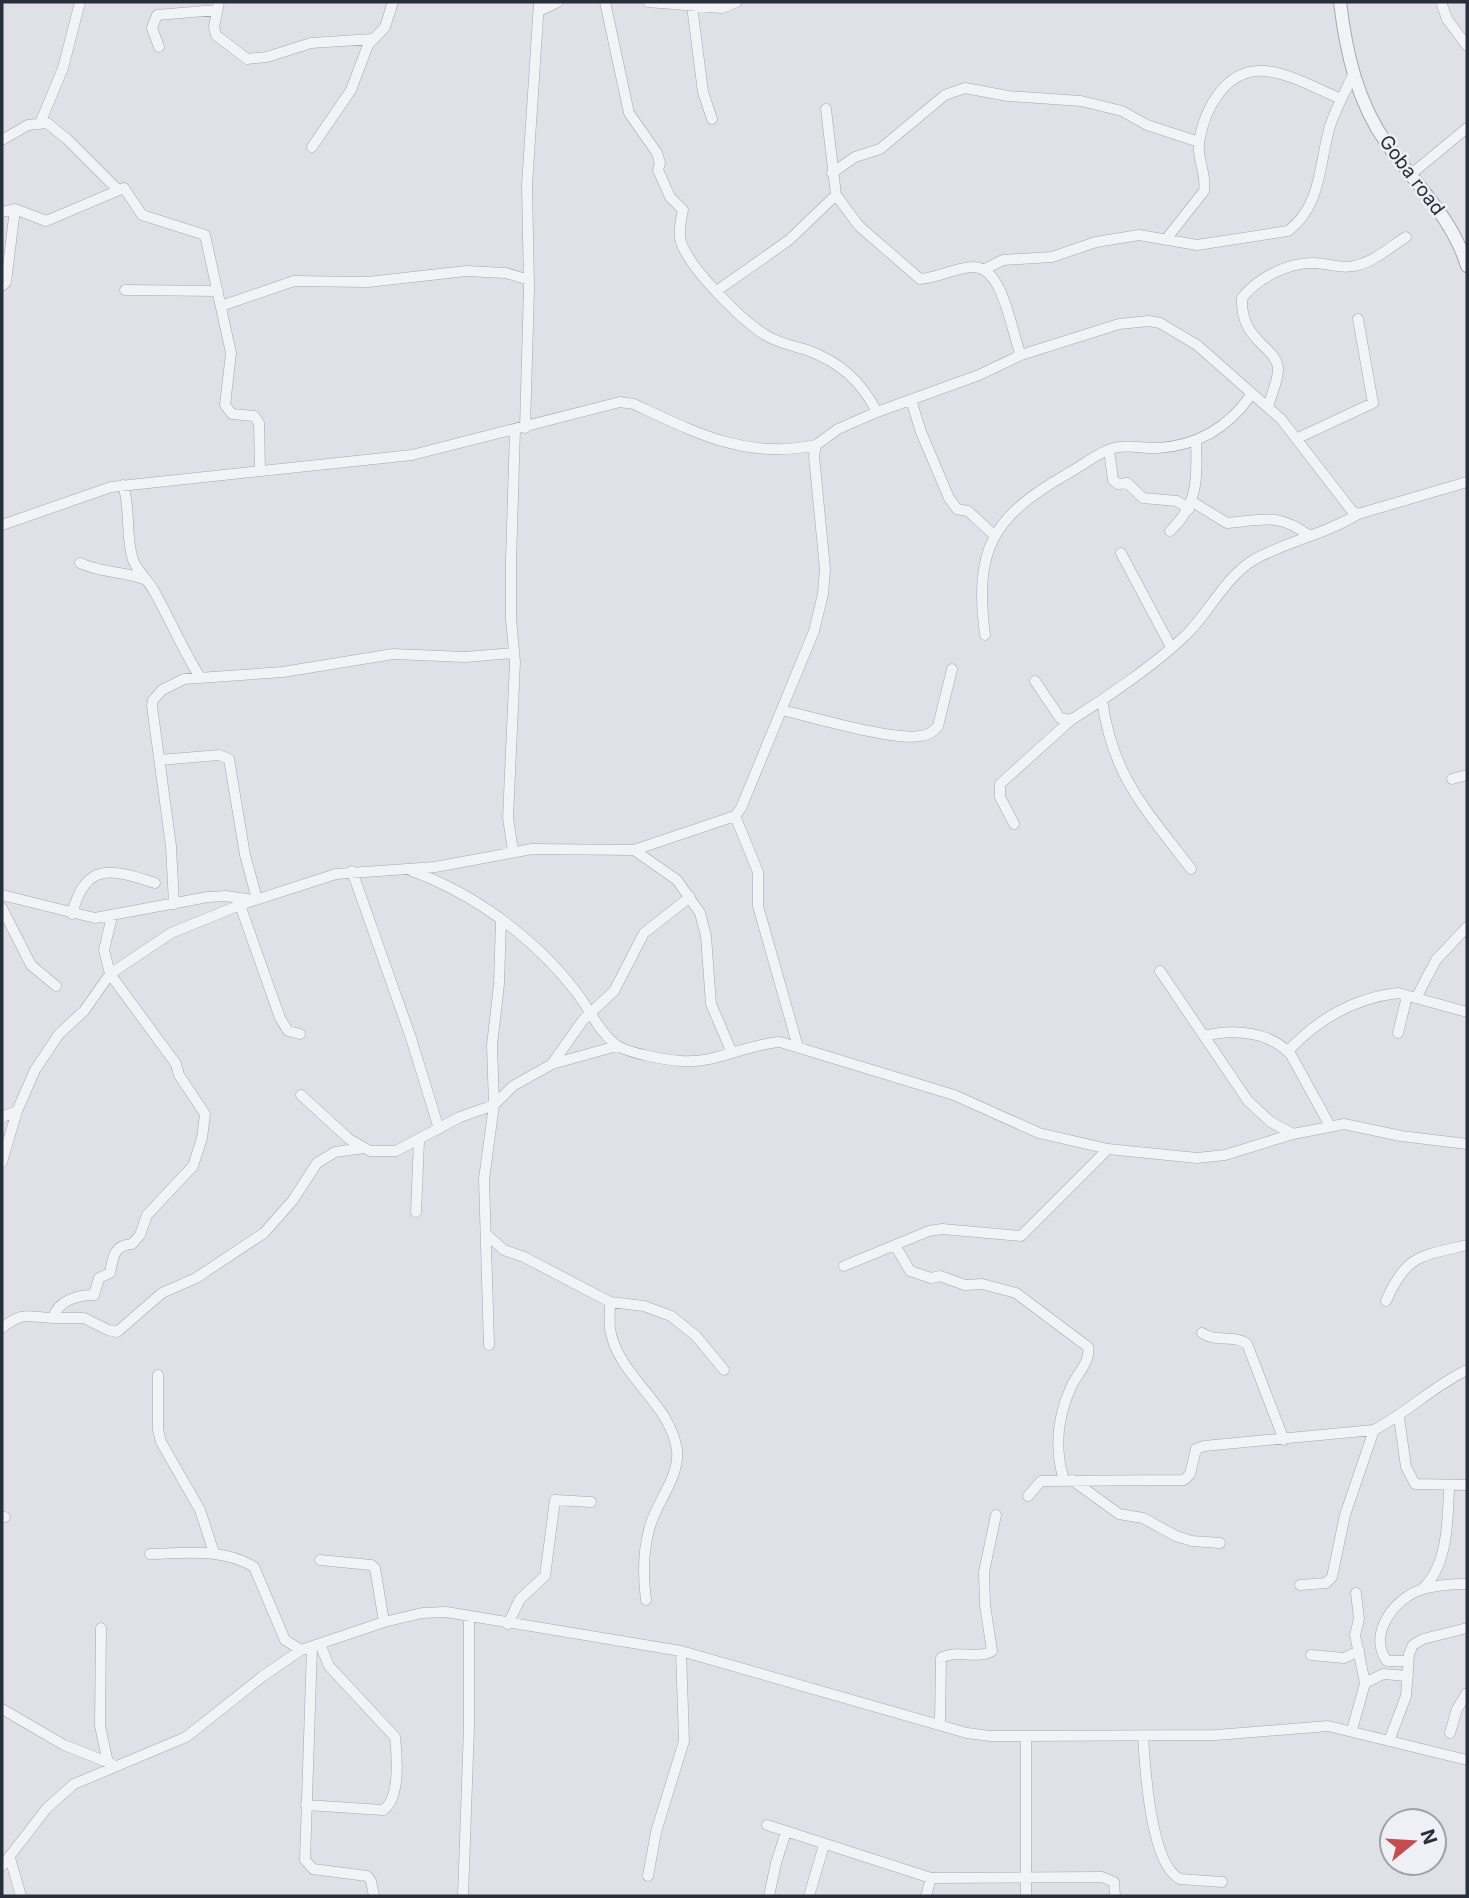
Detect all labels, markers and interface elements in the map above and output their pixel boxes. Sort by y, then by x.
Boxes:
street label: Goba road [1374,130,1450,220]
north arrow [1378,1807,1448,1877]
text: N [1416,1826,1442,1847]

